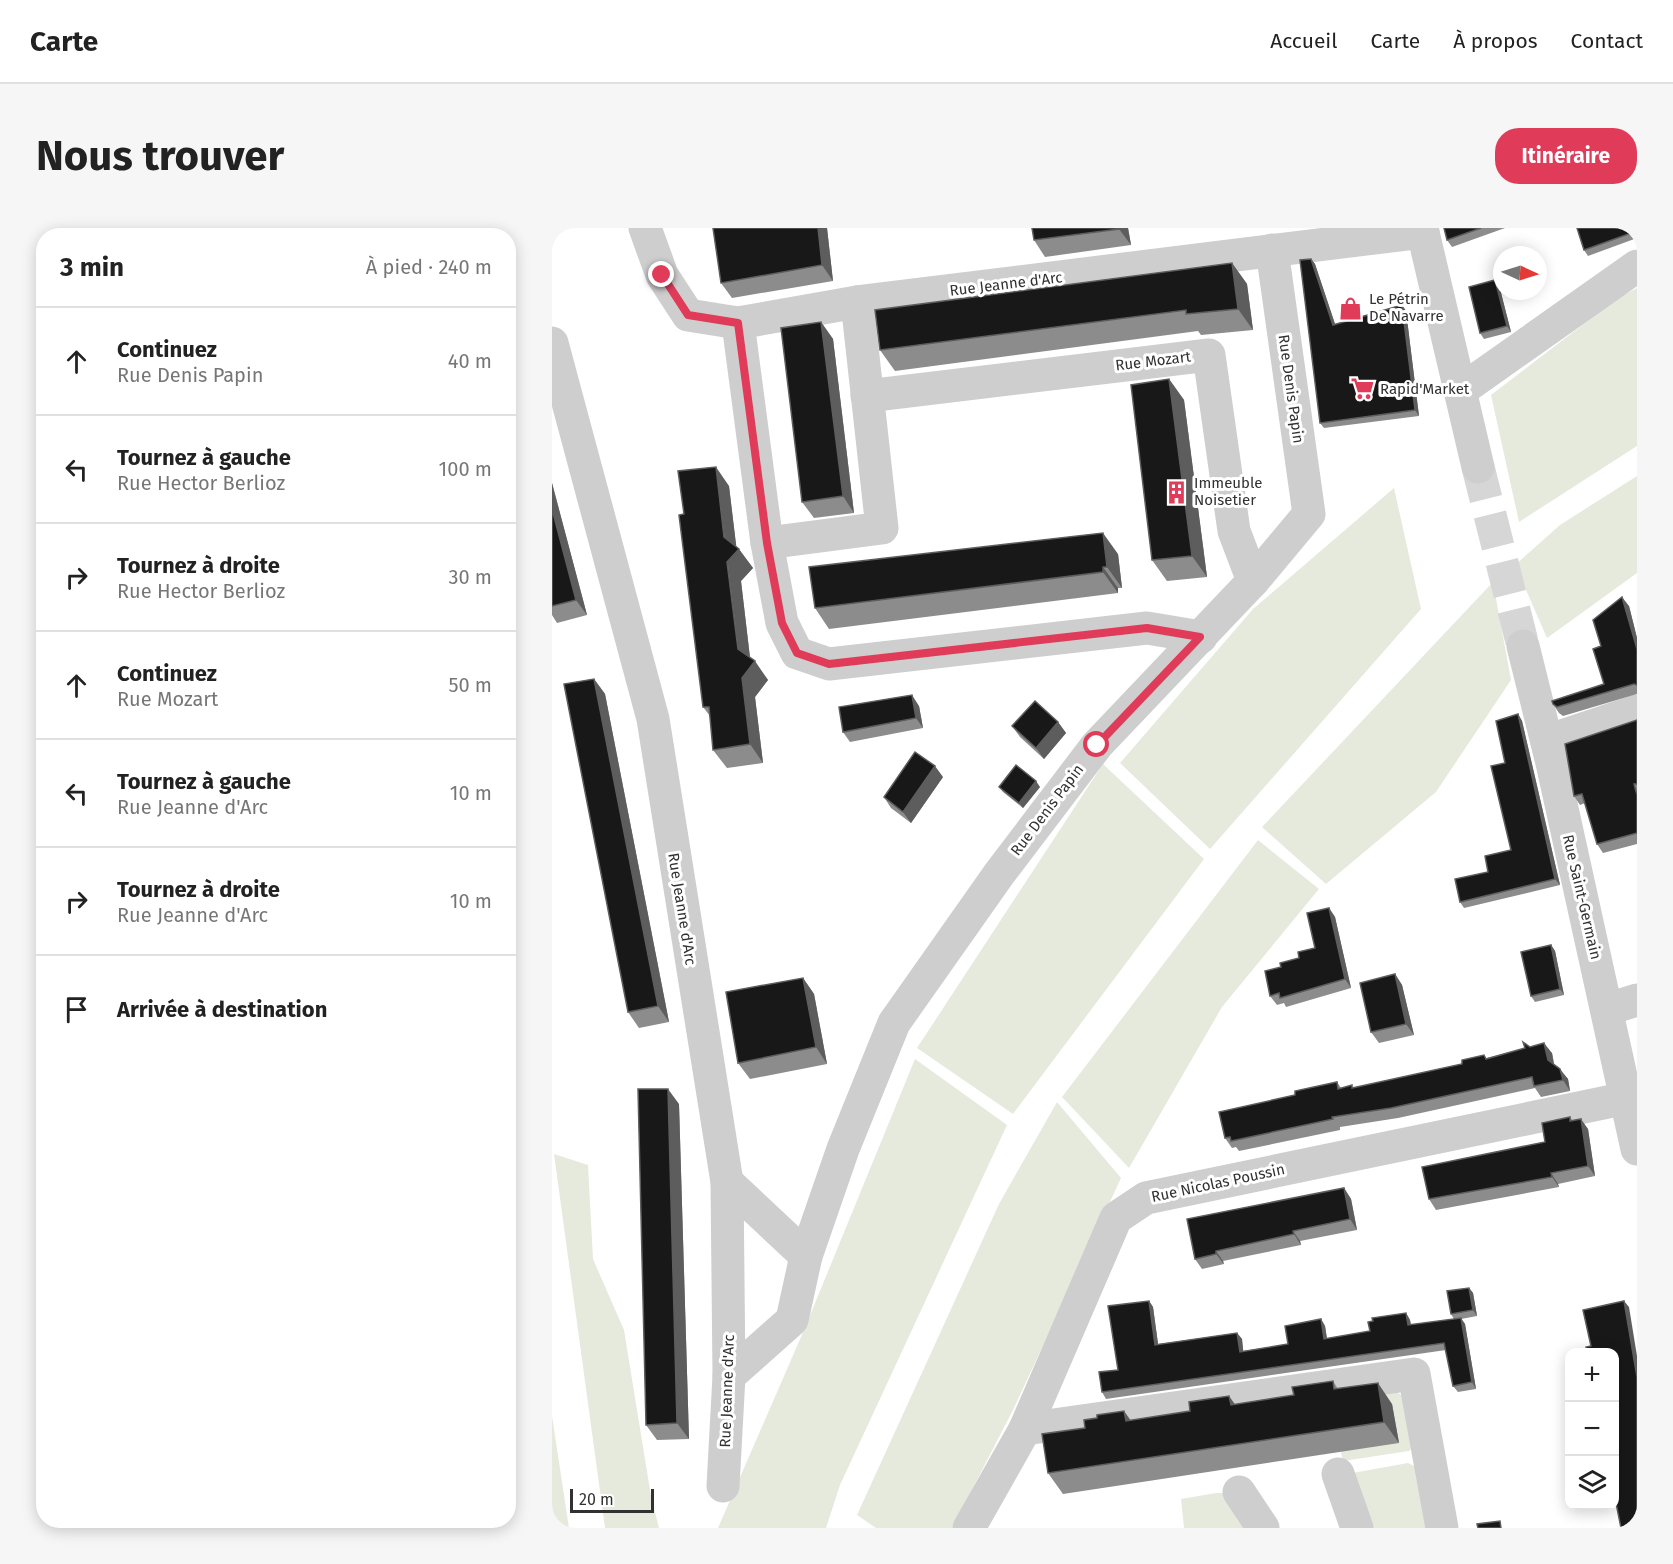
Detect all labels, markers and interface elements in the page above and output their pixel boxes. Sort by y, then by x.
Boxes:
text: Carte [30,25,98,58]
text: Accueil [1270,28,1337,54]
text: Carte [1370,28,1420,54]
text: À propos [1453,28,1538,54]
text: Contact [1571,28,1643,54]
button: Itinéraire [1495,128,1637,184]
text: Nous trouver [36,131,284,181]
north arrow [1493,246,1547,300]
text: 3 min [60,252,124,283]
text: À pied · 240 m [366,255,492,279]
route end [648,261,674,287]
street label: Rue Jeanne d'Arc [949,268,1063,300]
place label: Le Pétrin De Navarre [1369,290,1444,325]
shop icon: Le Pétrin De Navarre [1338,295,1364,321]
street label: Rue Denis Papin [1274,333,1308,445]
text: Continuez [117,336,217,363]
icon: ahead [60,345,93,378]
street label: Rue Mozart [1114,347,1192,375]
text: 40 m [448,349,492,373]
text: Rue Denis Papin [117,363,263,387]
supermarket icon: Rapid'Market [1349,376,1375,402]
place label: Rapid'Market [1380,380,1470,398]
text: Tournez à gauche [117,444,291,471]
icon: left [60,453,93,486]
text: 100 m [439,457,492,481]
text: Rue Hector Berlioz [117,471,285,495]
place label: Immeuble Noisetier [1194,474,1262,509]
building icon: Immeuble Noisetier [1163,479,1189,505]
text: Tournez à droite [117,552,280,579]
icon: right [60,561,93,594]
text: 30 m [448,565,492,589]
text: Rue Hector Berlioz [117,579,285,603]
text: Continuez [117,660,217,687]
icon: ahead [60,669,93,702]
text: 50 m [448,673,492,697]
text: Rue Mozart [117,687,218,711]
route start [1083,731,1109,757]
street label: Rue Denis Papin [1007,761,1087,859]
text: Tournez à gauche [117,768,291,795]
icon: left [60,777,93,810]
text: 10 m [450,781,492,805]
text: Rue Jeanne d'Arc [117,795,268,819]
street label: Rue Saint-Germain [1559,833,1605,961]
street label: Rue Jeanne d'Arc [664,852,700,966]
text: Tournez à droite [117,876,280,903]
icon: right [60,885,93,918]
text: 10 m [450,889,492,913]
text: Rue Jeanne d'Arc [117,903,268,927]
icon: arrive [60,993,93,1026]
text: Arrivée à destination [117,996,327,1023]
street label: Rue Nicolas Poussin [1150,1160,1286,1206]
street label: Rue Jeanne d'Arc [716,1334,738,1448]
map controls [1565,1348,1619,1510]
button: + [1565,1348,1619,1402]
button: − [1565,1402,1619,1456]
button: layers [1565,1456,1619,1510]
scale bar [570,1486,654,1514]
text: 20 m [579,1490,614,1509]

